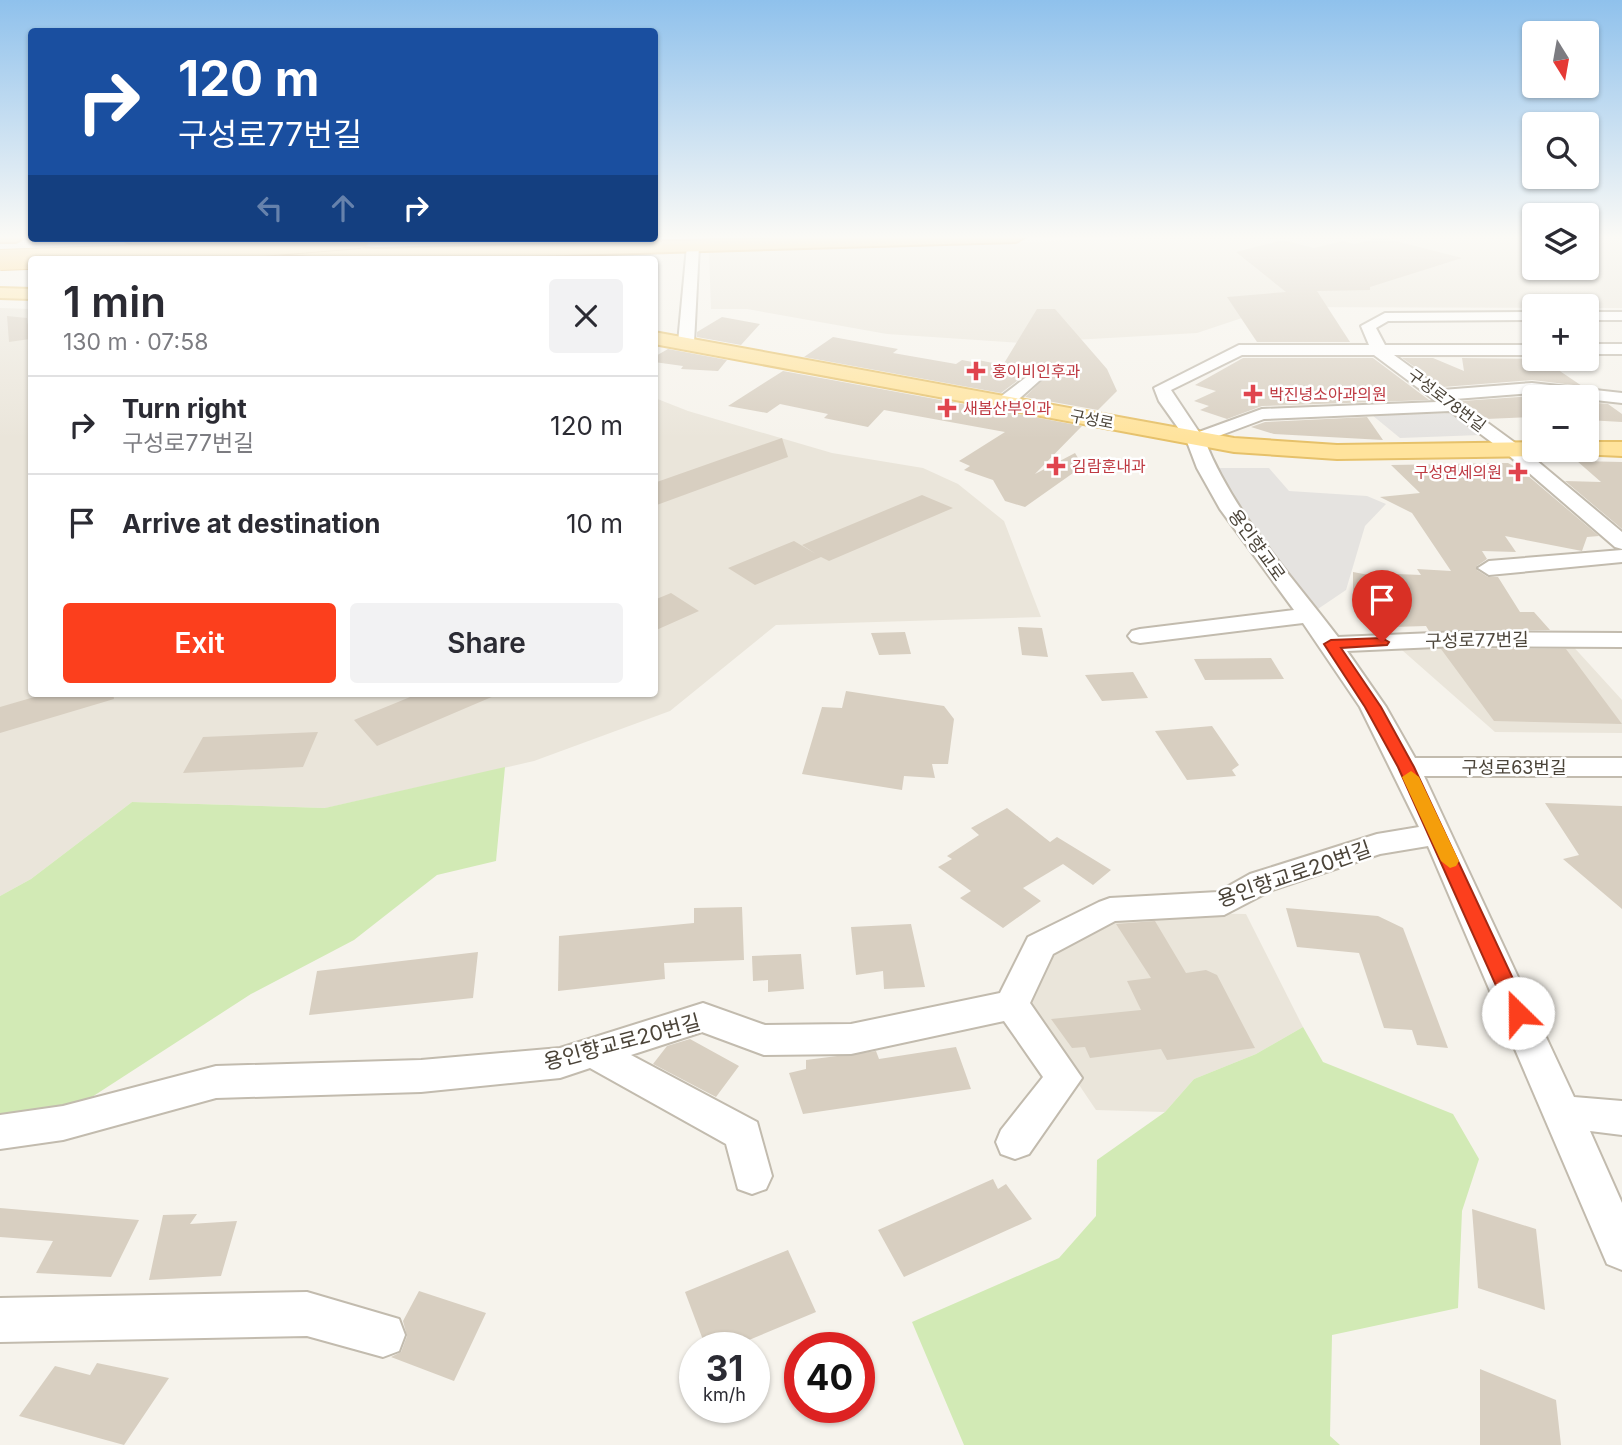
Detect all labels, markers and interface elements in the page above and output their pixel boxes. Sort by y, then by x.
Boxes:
north arrow [1522,21,1600,98]
map controls [1522,21,1599,462]
text: 120 m [178,49,319,108]
icon: right [63,56,154,147]
button: search [1522,112,1599,189]
text: 구성로77번길 [178,115,362,154]
icon: left [251,189,289,227]
icon: ahead [324,189,362,227]
icon: right [397,189,435,227]
button: layers [1522,203,1599,280]
text: 1 min [63,276,166,327]
button: close [549,279,623,353]
button: + [1522,294,1599,371]
text: 130 m · 07:58 [63,328,208,356]
marker: 홍이비인후과 [966,361,986,381]
place label: 홍이비인후과 [992,361,1081,381]
street label: 구성로78번길 [1404,364,1490,436]
marker: 박진녕소아과의원 [1243,384,1263,404]
place label: 박진녕소아과의원 [1269,384,1387,404]
button: − [1522,385,1599,462]
text: Turn right [122,393,247,424]
marker: 새봄산부인과 [937,398,957,418]
place label: 새봄산부인과 [963,398,1052,418]
street label: 구성로 [1068,405,1116,433]
icon: right [63,406,101,444]
text: 120 m [550,410,623,441]
text: 구성로77번길 [122,429,254,457]
marker: 김람훈내과 [1046,456,1066,476]
place label: 김람훈내과 [1072,456,1146,476]
place label: 구성연세의원 [1414,462,1502,482]
marker: 구성연세의원 [1508,462,1528,482]
icon: arrive [63,504,101,542]
street label: 용인향교로 [1224,505,1290,585]
text: Arrive at destination [122,508,381,539]
text: 10 m [566,508,623,539]
pin [1352,570,1412,642]
icon: arrive [1363,581,1401,619]
button: Exit [63,603,336,683]
button: Share [350,603,623,683]
street label: 구성로77번길 [1425,629,1529,651]
street label: 구성로63번길 [1461,757,1567,778]
street label: 용인향교로20번길 [1214,836,1374,912]
position arrow [1481,976,1555,1050]
street label: 용인향교로20번길 [541,1009,703,1075]
speed limit sign: 40 [784,1332,875,1423]
text: 31 [706,1347,743,1389]
text: km/h [703,1384,746,1405]

